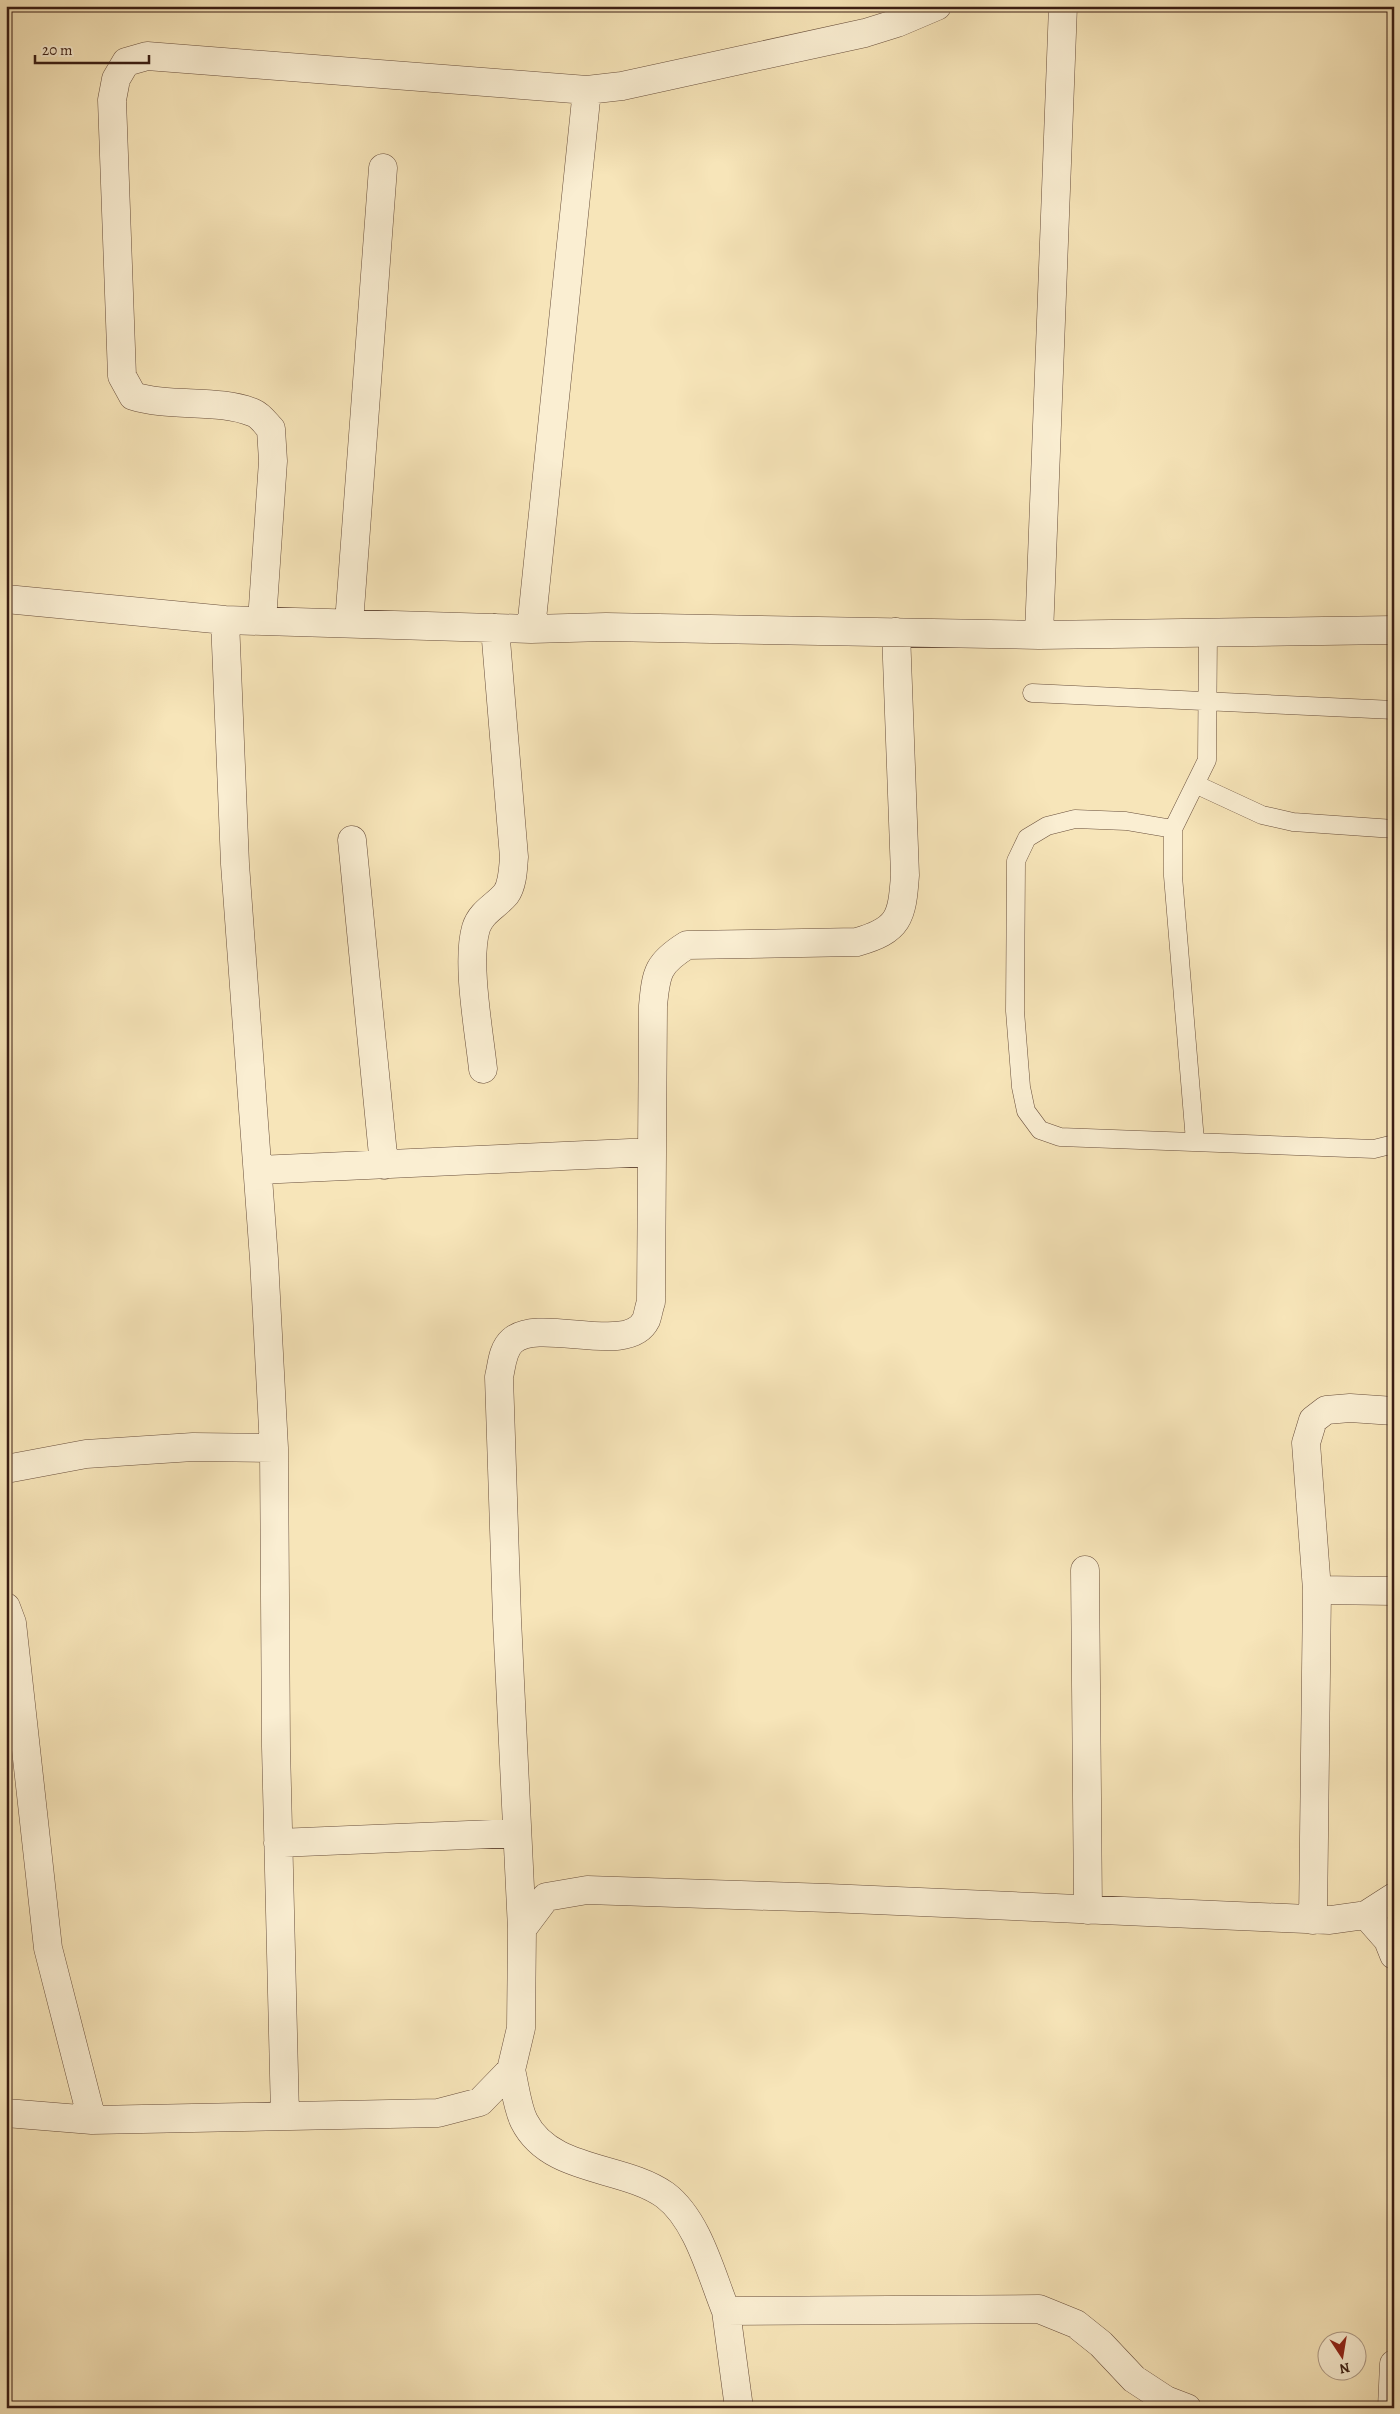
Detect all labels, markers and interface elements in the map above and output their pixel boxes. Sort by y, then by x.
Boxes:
scale bar [35,32,149,64]
text: 20 m [42,40,73,60]
north arrow [1318,2332,1368,2382]
text: N [1338,2358,1352,2379]

